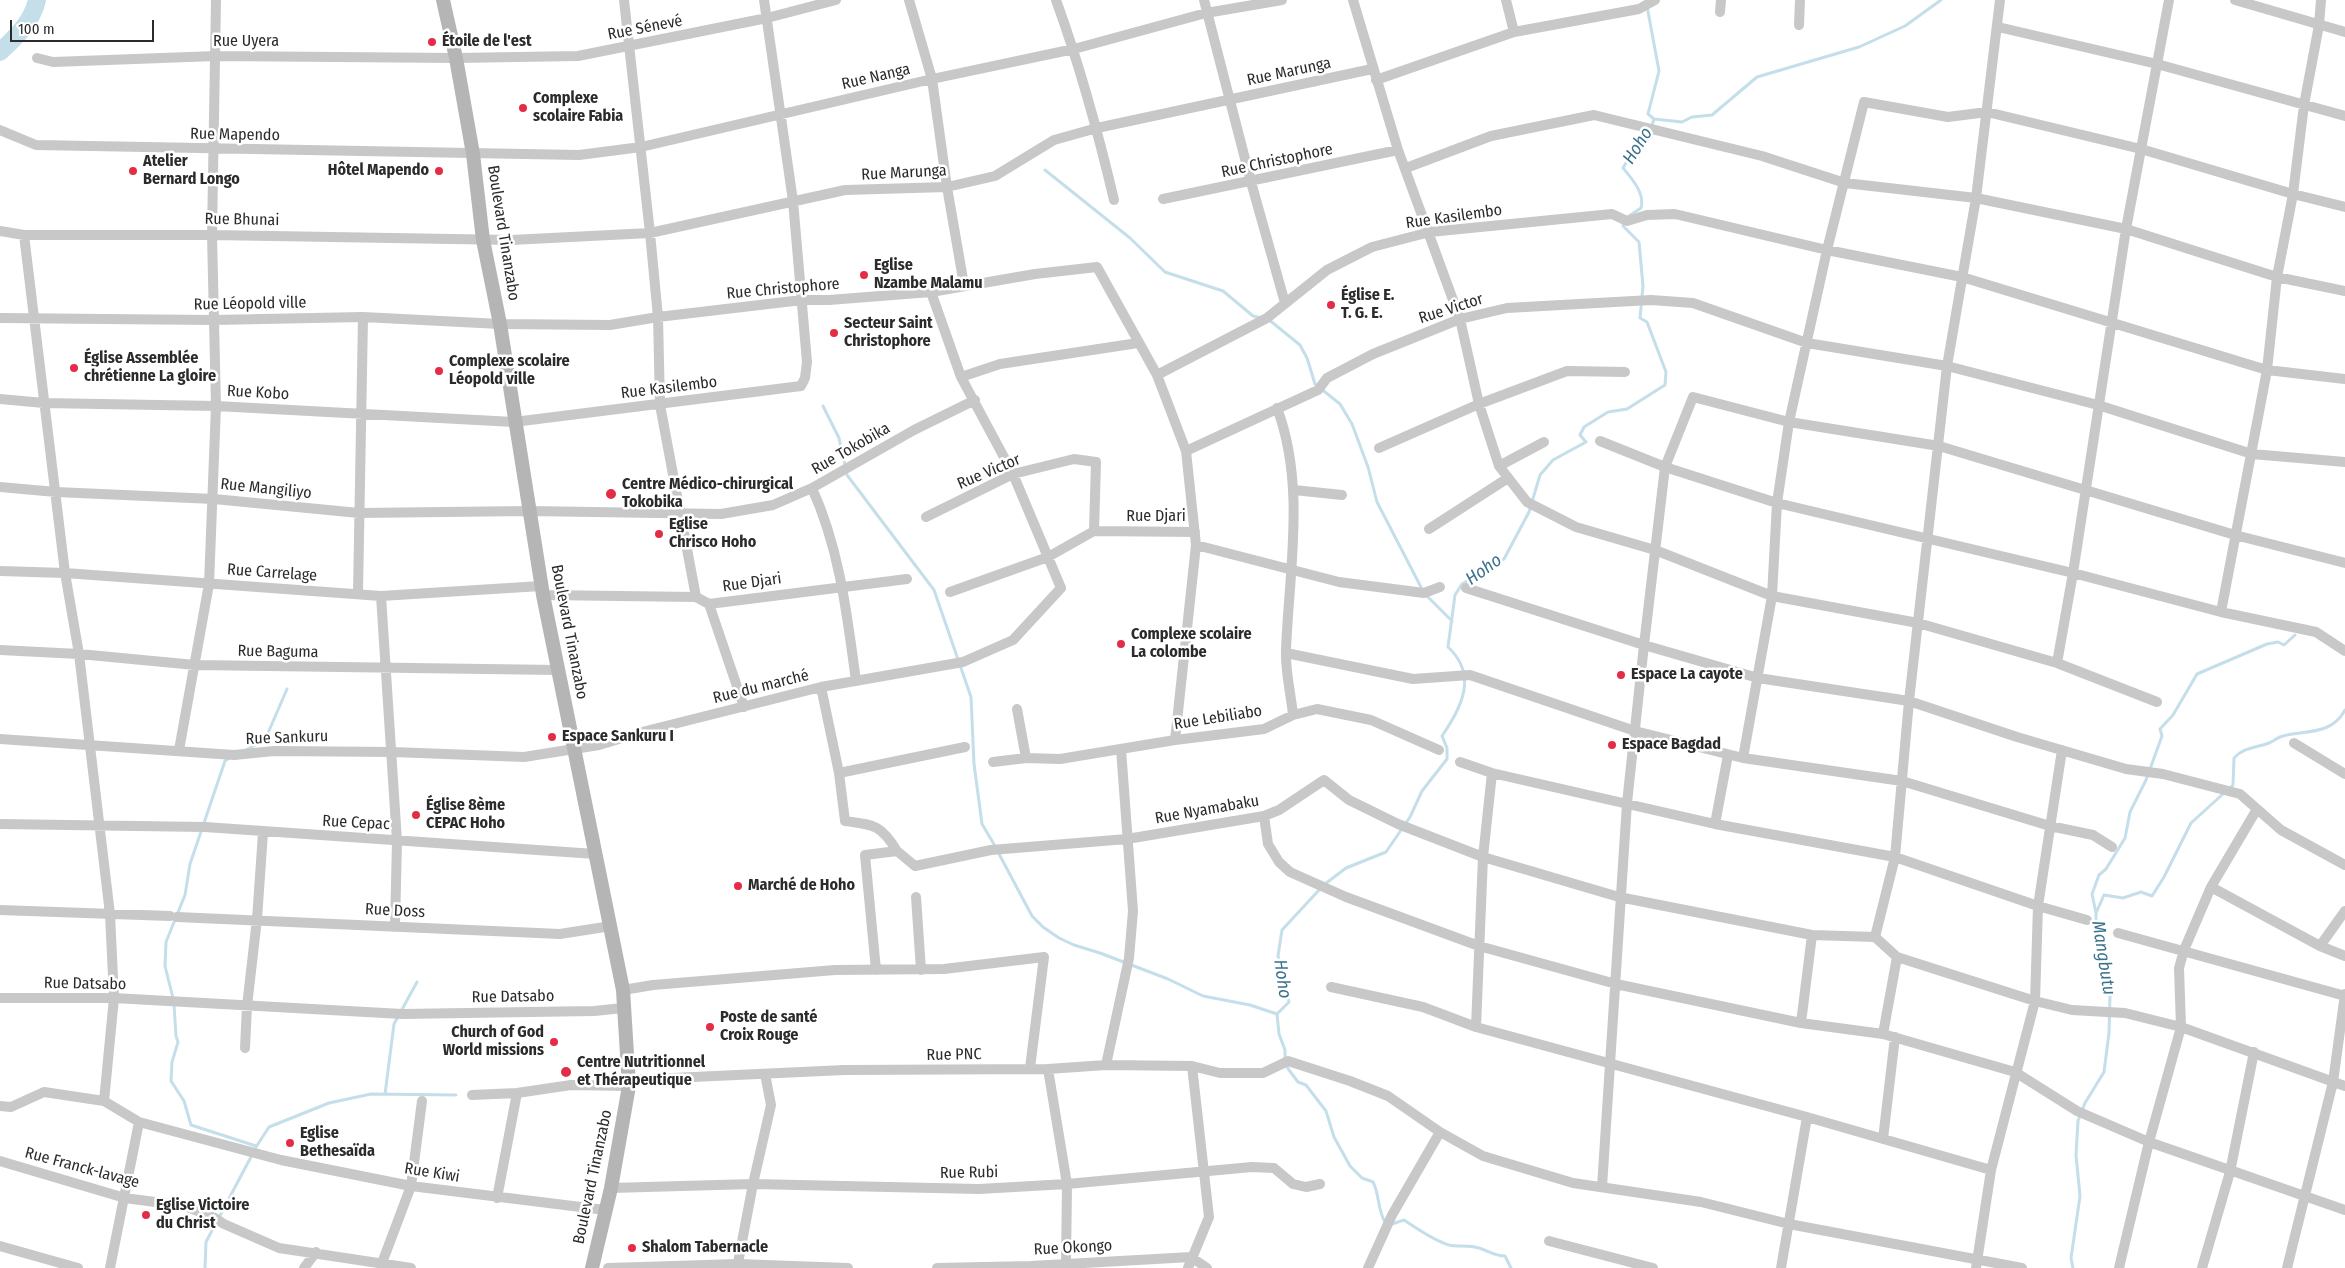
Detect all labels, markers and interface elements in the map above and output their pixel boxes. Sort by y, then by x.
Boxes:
scale bar [12,10,156,42]
street label: Rue Sénevé [606,11,684,45]
text: 100 m [18,20,55,38]
street label: Rue Uyera [213,32,279,52]
place label: Étoile de l'est [442,32,532,52]
marker: Étoile de l'est [426,36,438,48]
street label: Rue Marunga [1245,54,1333,90]
street label: Rue Nanga [840,60,912,94]
place label: Complexe scolaire Fabia [533,89,623,127]
marker: Complexe scolaire Fabia [517,102,529,114]
water label: Hoho [1618,124,1658,168]
street label: Rue Mapendo [190,125,280,145]
street label: Rue Christophore [1220,140,1334,182]
place label: Atelier Bernard Longo [143,152,240,190]
place label: Hôtel Mapendo [328,161,429,181]
street label: Rue Marunga [861,161,947,185]
street label: Boulevard Tinanzabo [483,164,523,302]
marker: Atelier Bernard Longo [127,165,139,177]
marker: Hôtel Mapendo [433,165,445,177]
street label: Rue Kasilembo [1405,201,1503,233]
street label: Rue Bhunai [205,210,279,230]
place label: Eglise Nzambe Malamu [874,256,982,294]
marker: Eglise Nzambe Malamu [858,269,870,281]
street label: Rue Christophore [726,274,840,304]
place label: Église E. T. G. E. [1341,286,1394,324]
street label: Rue Victor [1416,290,1486,328]
street label: Rue Léopold ville [194,293,306,315]
marker: Église E. T. G. E. [1325,299,1337,311]
place label: Secteur Saint Christophore [844,314,933,352]
marker: Secteur Saint Christophore [828,327,840,339]
place label: Église Assemblée chrétienne La gloire [84,349,216,387]
place label: Complexe scolaire Léopold ville [449,352,570,390]
marker: Église Assemblée chrétienne La gloire [68,362,80,374]
marker: Complexe scolaire Léopold ville [433,365,445,377]
street label: Rue Kasilembo [620,373,718,403]
street label: Rue Kobo [226,382,290,404]
street label: Rue Tokobika [809,419,893,479]
street label: Rue Victor [955,450,1023,494]
street label: Rue Mangiliyo [219,475,313,503]
place label: Centre Médico-chirurgical Tokobika [622,475,793,513]
marker: Centre Médico-chirurgical Tokobika [604,487,618,501]
street label: Rue Djari [1126,507,1186,527]
place label: Eglise Chrisco Hoho [669,515,756,553]
marker: Eglise Chrisco Hoho [653,528,665,540]
water label: Hoho [1462,550,1506,590]
street label: Rue Carrelage [226,560,318,586]
street label: Boulevard Tinanzabo [547,563,591,701]
street label: Rue Djari [721,569,783,597]
place label: Complexe scolaire La colombe [1131,625,1252,663]
marker: Complexe scolaire La colombe [1115,638,1127,650]
street label: Rue Baguma [237,642,319,662]
place label: Espace La cayote [1631,665,1743,685]
street label: Rue du marché [711,666,811,708]
marker: Espace La cayote [1615,669,1627,681]
street label: Rue Lebiliabo [1173,702,1263,734]
street label: Rue Sankuru [245,727,329,749]
place label: Espace Sankuru I [562,727,674,747]
marker: Espace Sankuru I [546,731,558,743]
place label: Espace Bagdad [1622,735,1721,755]
marker: Espace Bagdad [1606,739,1618,751]
street label: Rue Nyamabaku [1153,791,1261,829]
place label: Église 8ème CEPAC Hoho [426,796,505,834]
marker: Église 8ème CEPAC Hoho [410,809,422,821]
street label: Rue Cepac [322,812,390,834]
place label: Marché de Hoho [748,876,855,896]
marker: Marché de Hoho [732,880,744,892]
street label: Rue Doss [365,900,425,922]
water label: Mangbutu [2086,919,2120,997]
water label: Hoho [1269,958,1295,1000]
street label: Rue Datsabo [44,974,126,994]
street label: Rue Datsabo [472,987,554,1007]
place label: Poste de santé Croix Rouge [720,1008,817,1046]
marker: Poste de santé Croix Rouge [704,1021,716,1033]
place label: Church of God World missions [443,1023,544,1061]
marker: Church of God World missions [548,1036,560,1048]
street label: Rue PNC [926,1045,982,1065]
place label: Centre Nutritionnel et Thérapeutique [577,1053,705,1091]
marker: Centre Nutritionnel et Thérapeutique [559,1065,573,1079]
street label: Boulevard Tinanzabo [569,1108,617,1246]
place label: Eglise Bethesaïda [300,1124,375,1162]
marker: Eglise Bethesaïda [284,1137,296,1149]
street label: Rue Franck-lavage [23,1143,141,1193]
street label: Rue Kiwi [403,1159,461,1187]
street label: Rue Rubi [940,1163,998,1183]
place label: Eglise Victoire du Christ [156,1196,249,1234]
marker: Eglise Victoire du Christ [140,1209,152,1221]
street label: Rue Okongo [1033,1236,1113,1260]
place label: Shalom Tabernacle [642,1238,768,1258]
marker: Shalom Tabernacle [626,1242,638,1254]

